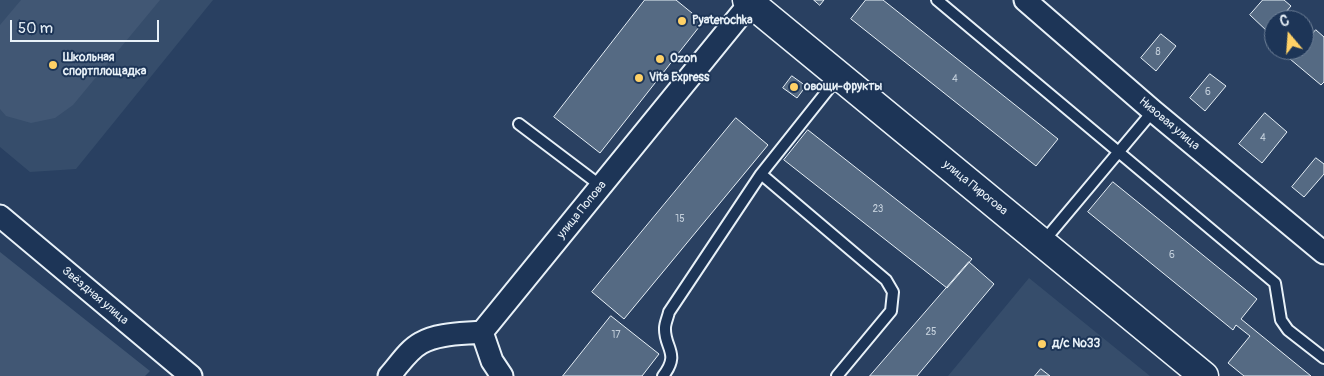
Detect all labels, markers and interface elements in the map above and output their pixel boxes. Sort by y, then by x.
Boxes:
scale bar [12,10,161,42]
north arrow [1264,10,1314,60]
text: С [1278,12,1291,31]
place label: Pyaterochka [692,14,753,28]
marker: Pyaterochka [676,15,688,27]
text: 50 m [18,19,53,38]
house number: 8 [1155,46,1161,58]
place label: Школьная спортплощадка [63,51,146,79]
place label: Ozon [670,52,697,66]
marker: Ozon [654,53,666,65]
marker: Школьная спортплощадка [47,59,59,71]
place label: Vita Express [649,71,709,85]
marker: Vita Express [633,72,645,84]
house number: 4 [952,73,958,85]
place label: овощи-фрукты [804,80,882,94]
marker: овощи-фрукты [788,81,800,93]
house number: 6 [1205,86,1211,98]
street label: Низовая улица [1136,94,1202,154]
house number: 4 [1260,132,1266,144]
street label: улица Пирогова [940,157,1010,219]
street label: улица Попова [554,178,610,242]
house number: 23 [873,203,883,215]
house number: 15 [675,213,685,225]
house number: 6 [1169,249,1175,261]
street label: Звёздная улица [59,264,131,328]
house number: 25 [925,326,937,338]
house number: 17 [611,329,621,341]
place label: д/с №33 [1052,337,1100,351]
marker: д/с №33 [1036,338,1048,350]

